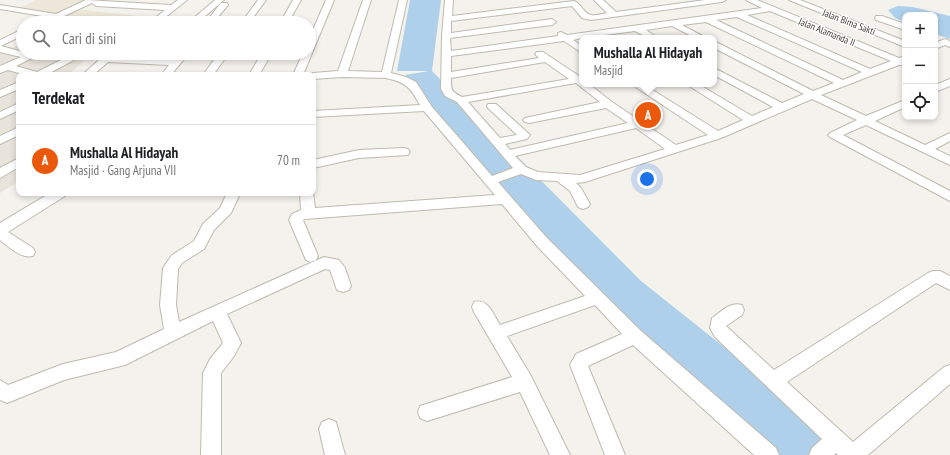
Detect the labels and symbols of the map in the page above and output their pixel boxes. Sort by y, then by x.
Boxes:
street label: Jalan Bima Sakti [820,6,877,38]
street label: Jalan Alamanda II [796,14,857,49]
pin: A [635,100,661,130]
your location [637,169,657,189]

